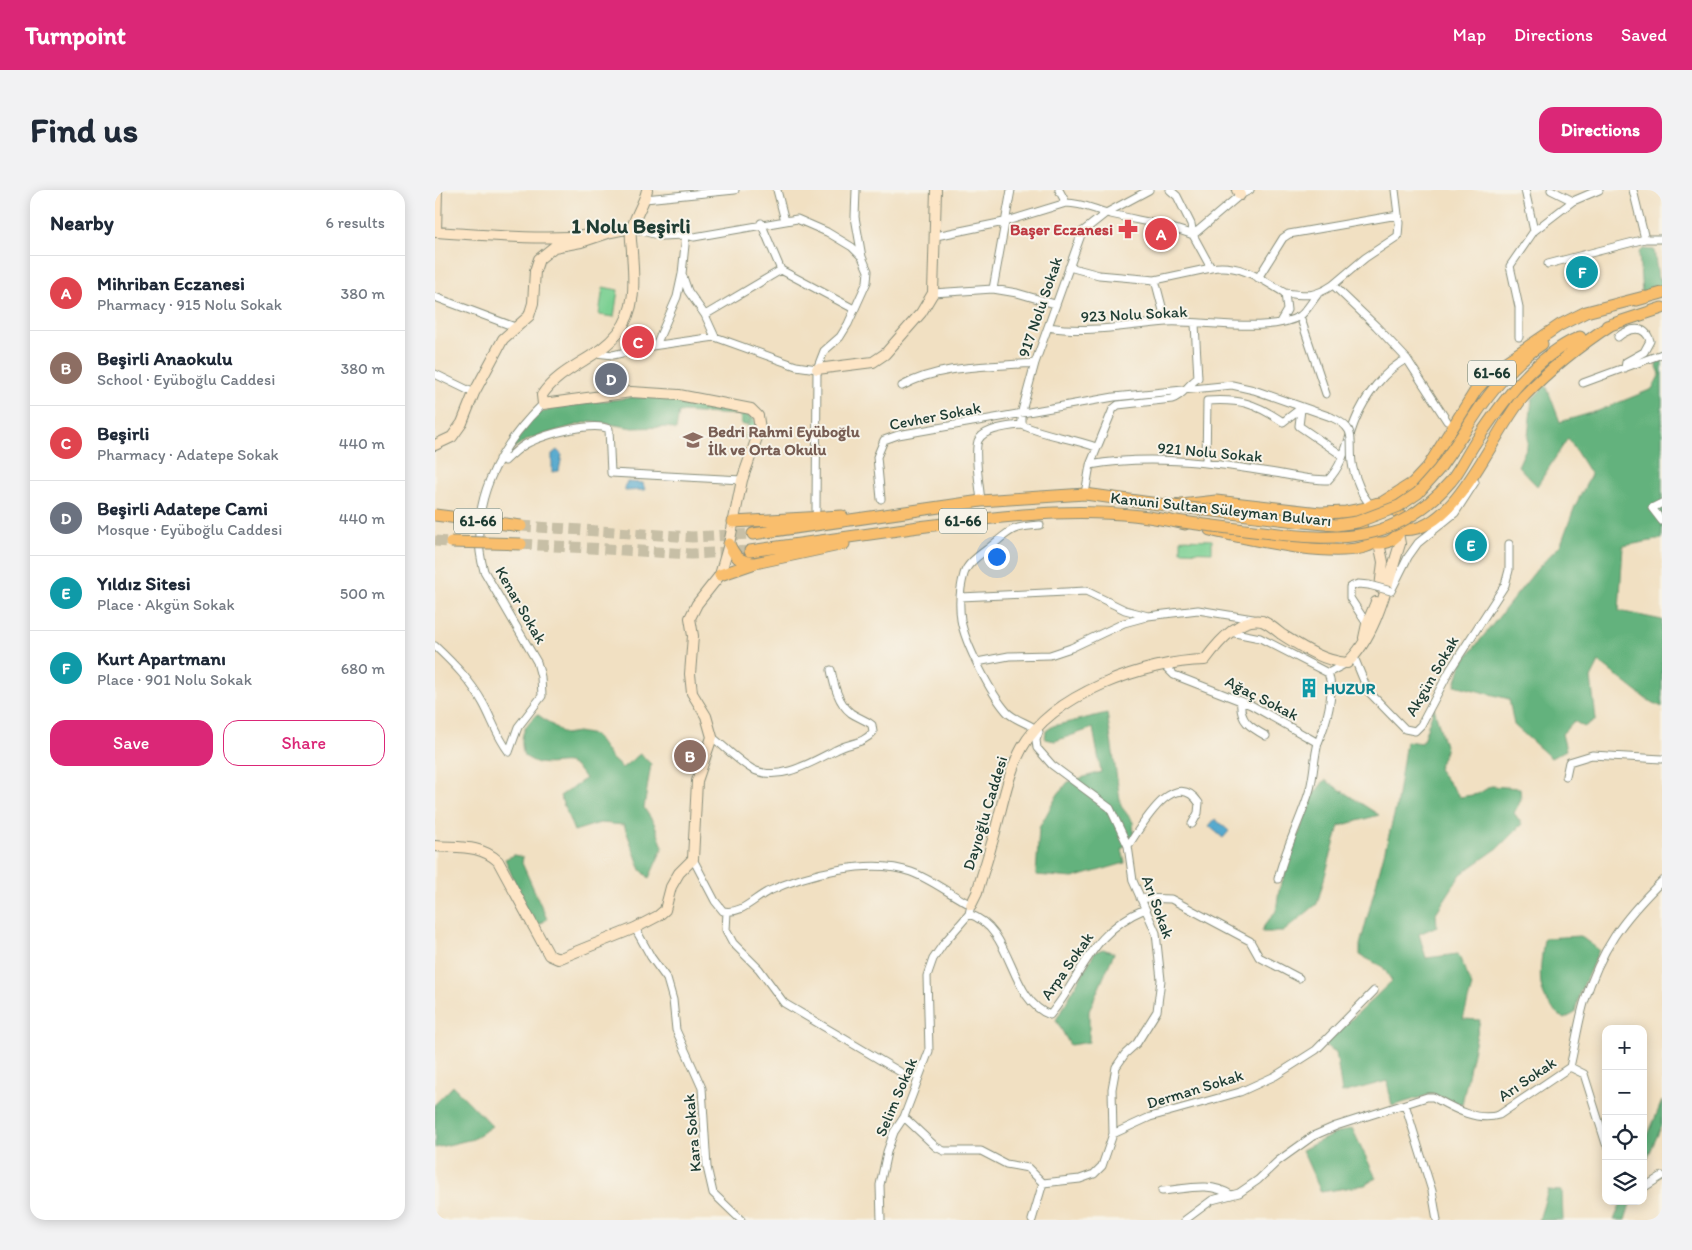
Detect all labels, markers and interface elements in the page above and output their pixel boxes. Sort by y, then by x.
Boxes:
text: Turnpoint [25,21,126,50]
text: Map [1453,24,1486,46]
text: Directions [1514,24,1593,46]
text: Saved [1621,24,1667,46]
button: Directions [1539,107,1662,153]
text: Find us [30,109,138,151]
text: Nearby [50,210,114,235]
text: 6 results [325,213,385,232]
district label: 1 Nolu Beşirli [571,213,691,239]
pin: A [1145,215,1177,253]
pharmacy icon: Başer Eczanesi [1117,218,1139,240]
place label: Başer Eczanesi [1010,220,1113,240]
pin: F [1566,253,1598,291]
street label: 917 Nolu Sokak [1014,254,1066,360]
text: Mihriban Eczanesi [97,272,245,295]
text: A [61,284,71,303]
text: 380 m [341,284,385,303]
text: Pharmacy · 915 Nolu Sokak [97,295,282,314]
street label: 923 Nolu Sokak [1080,302,1189,326]
pin: C [622,323,654,361]
text: Beşirli Anaokulu [97,347,232,370]
text: B [61,359,71,378]
text: 380 m [341,359,385,378]
pin: D [595,360,627,398]
road number: 61-66 [1468,360,1516,386]
text: School · Eyüboğlu Caddesi [97,370,275,389]
street label: Cevher Sokak [888,398,982,434]
text: Beşirli [97,422,149,445]
place label: Bedri Rahmi Eyüboğlu İlk ve Orta Okulu [708,422,860,459]
school or university icon: Bedri Rahmi Eyüboğlu İlk ve Orta Okulu [682,429,704,451]
text: C [61,434,71,453]
text: 440 m [339,434,385,453]
street label: 921 Nolu Sokak [1157,438,1264,466]
text: Pharmacy · Adatepe Sokak [97,445,279,464]
street label: Kanuni Sultan Süleyman Bulvarı [1110,488,1332,530]
text: Beşirli Adatepe Cami [97,497,268,520]
road number: 61-66 [454,508,502,534]
road number: 61-66 [939,508,987,534]
text: D [61,509,71,528]
text: 440 m [339,509,385,528]
text: Mosque · Eyüboğlu Caddesi [97,520,282,539]
pin: E [1455,526,1487,564]
your location [984,544,1010,570]
street label: Kenar Sokak [491,563,551,648]
text: Yıldız Sitesi [97,572,191,595]
text: E [62,584,70,603]
text: 500 m [340,584,385,603]
text: Place · Akgün Sokak [97,595,235,614]
street label: Akgün Sokak [1401,632,1463,720]
text: Kurt Apartmanı [97,647,226,670]
text: F [62,659,70,678]
text: 680 m [341,659,385,678]
text: Place · 901 Nolu Sokak [97,670,252,689]
street label: Ağaç Sokak [1222,671,1302,725]
building icon: HUZUR [1298,677,1320,699]
place label: HUZUR [1324,679,1375,698]
button: Save [50,720,213,766]
button: Share [223,720,385,766]
pin: B [674,737,706,775]
street label: Dayıoğlu Caddesi [959,754,1011,872]
street label: Arı Sokak [1138,873,1178,941]
street label: Arpa Sokak [1037,928,1098,1004]
map controls [1602,1025,1647,1205]
button: + [1602,1025,1647,1070]
street label: Arı Sokak [1494,1053,1560,1105]
street label: Selim Sokak [871,1054,921,1139]
street label: Derman Sokak [1144,1065,1246,1113]
button: − [1602,1070,1647,1115]
street label: Kara Sokak [679,1092,705,1173]
button: locate [1602,1115,1647,1160]
button: layers [1602,1160,1647,1205]

